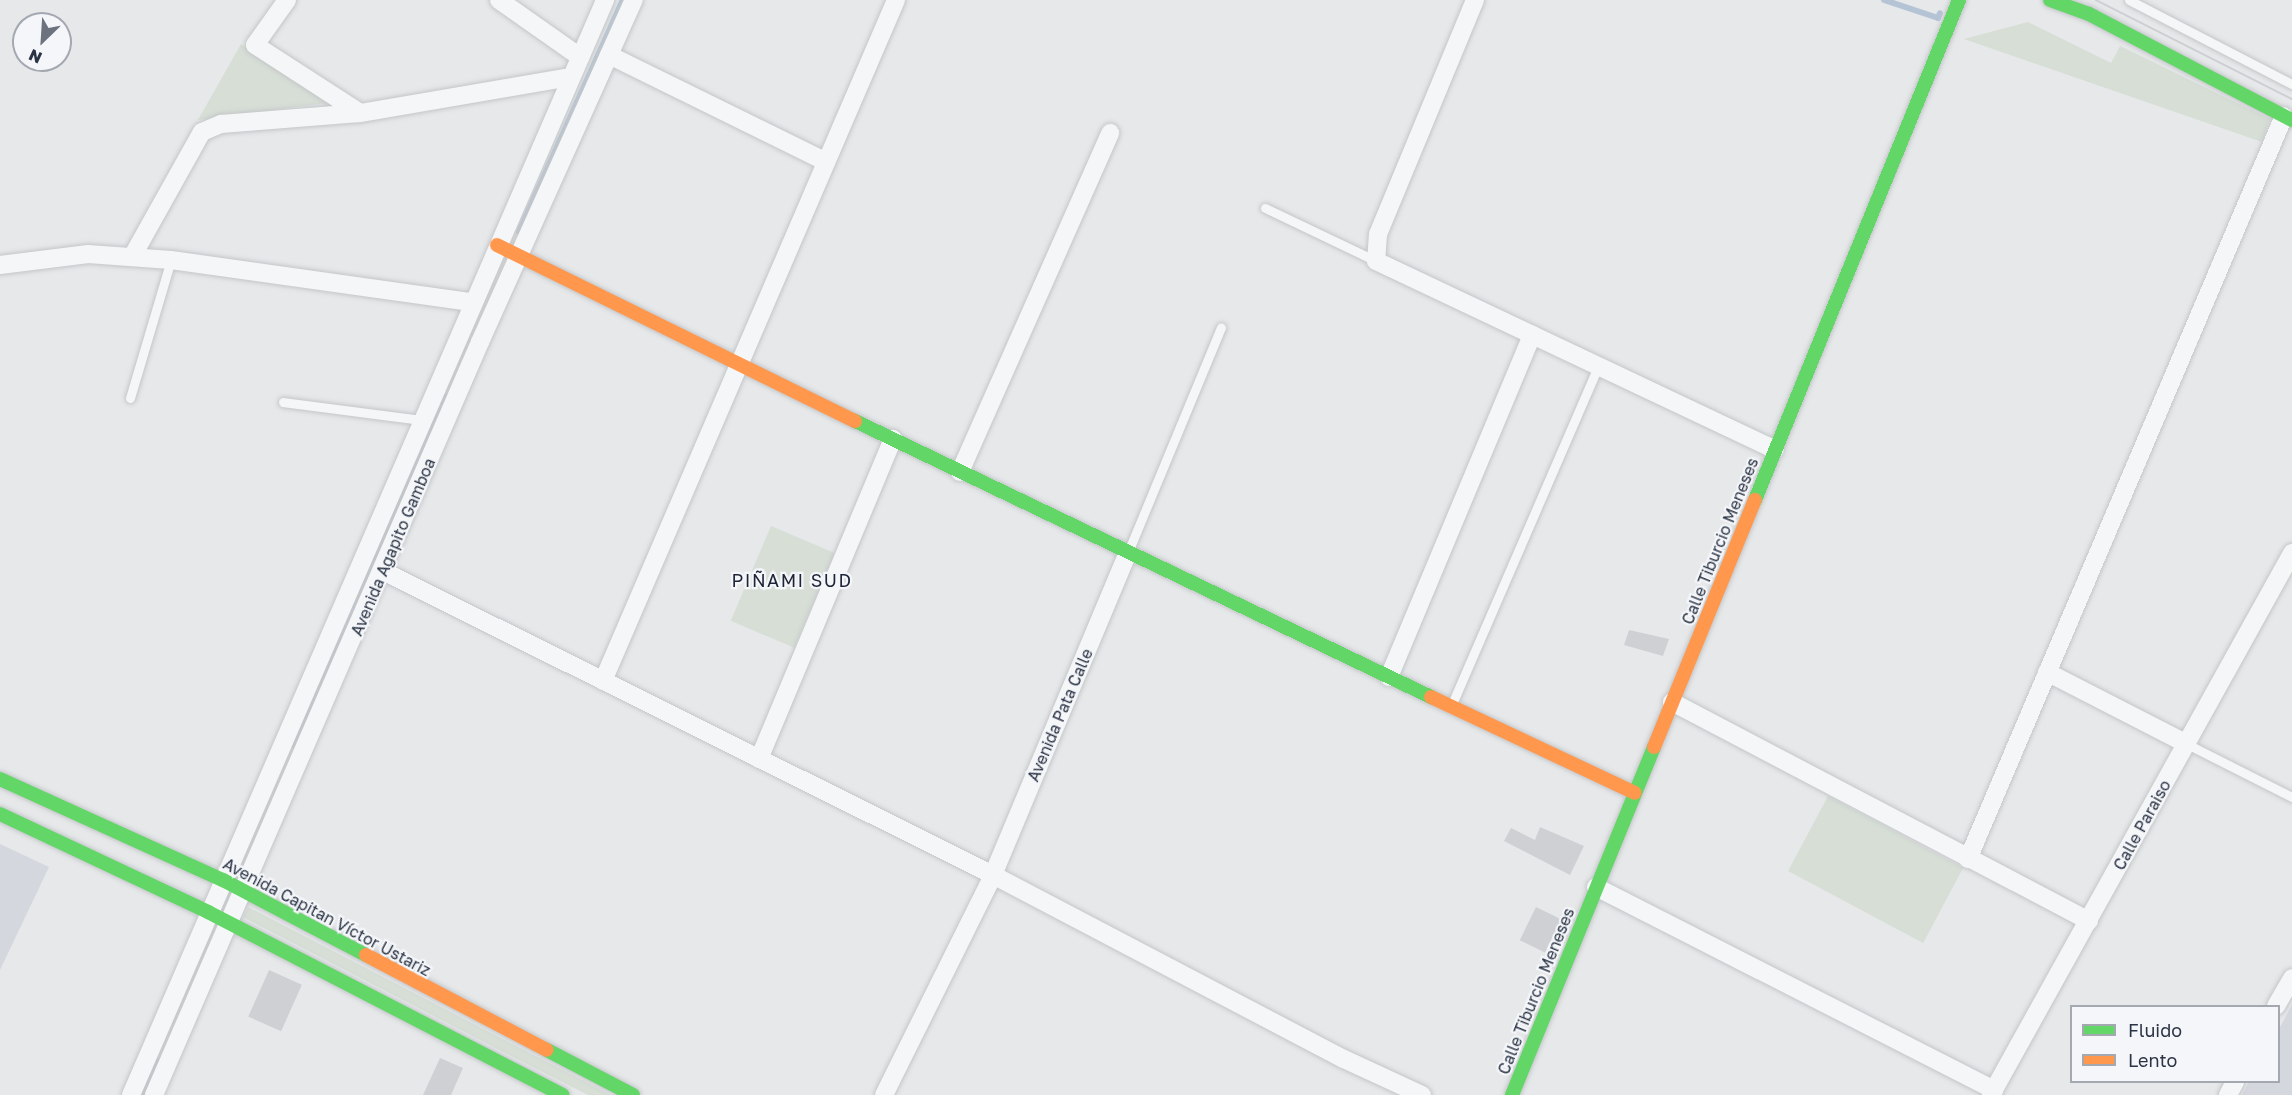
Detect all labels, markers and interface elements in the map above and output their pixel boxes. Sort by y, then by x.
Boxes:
north arrow [12,12,72,72]
text: N [26,45,45,68]
street label: Avenida Agapito Gamboa [347,455,439,639]
street label: Calle Tiburcio Meneses [1678,455,1762,627]
district label: PIÑAMI SUD [731,569,853,591]
street label: Avenida Pata Calle [1023,646,1097,784]
street label: Calle Paraiso [2109,777,2175,873]
street label: Avenida Capitan Víctor Ustariz [220,854,434,980]
street label: Calle Tiburcio Meneses [1494,905,1578,1077]
legend [2070,1005,2280,1083]
text: Fluido [2128,1019,2182,1041]
text: Lento [2128,1049,2177,1071]

